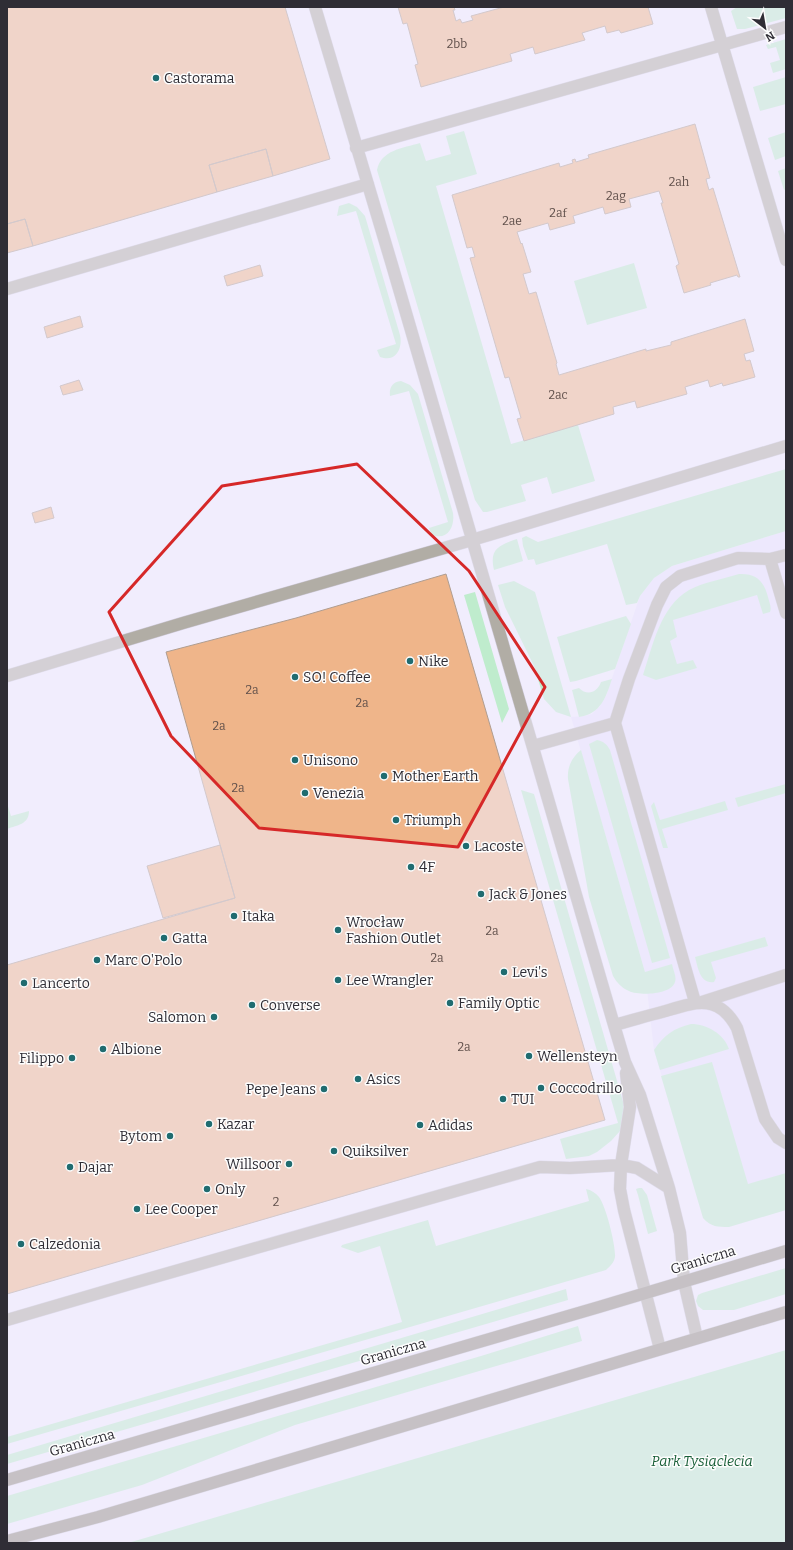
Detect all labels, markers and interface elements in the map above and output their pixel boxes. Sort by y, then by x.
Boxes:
north arrow [745,8,785,48]
text: N [762,28,777,44]
house number: 2bb [447,37,467,51]
place label: Castorama [164,70,235,87]
marker: Castorama [151,73,161,83]
house number: 2ah [669,175,690,189]
house number: 2ag [606,189,626,203]
house number: 2af [549,206,567,220]
house number: 2ae [502,214,522,228]
house number: 2ac [548,388,568,402]
place label: Nike [418,653,448,670]
marker: Nike [405,656,415,666]
place label: SO! Coffee [303,669,371,686]
marker: SO! Coffee [290,672,300,682]
house number: 2a [245,683,259,697]
house number: 2a [355,696,369,710]
house number: 2a [212,719,226,733]
place label: Unisono [303,752,358,769]
marker: Unisono [290,755,300,765]
place label: Mother Earth [392,768,479,785]
marker: Mother Earth [379,771,389,781]
house number: 2a [231,781,245,795]
place label: Venezia [313,785,365,802]
marker: Venezia [300,788,310,798]
place label: Triumph [404,812,461,829]
marker: Triumph [391,815,401,825]
place label: Lacoste [474,838,523,855]
marker: Lacoste [461,841,471,851]
place label: 4F [419,859,435,876]
marker: 4F [406,862,416,872]
place label: Jack & Jones [488,886,567,903]
marker: Jack & Jones [476,889,486,899]
place label: Itaka [242,908,275,925]
marker: Itaka [229,911,239,921]
place label: Wrocław Fashion Outlet [346,914,441,947]
house number: 2a [485,924,499,938]
marker: Wrocław Fashion Outlet [333,925,343,935]
place label: Gatta [172,930,208,947]
marker: Gatta [159,933,169,943]
house number: 2a [430,951,444,965]
place label: Marc O'Polo [105,952,182,969]
marker: Marc O'Polo [92,955,102,965]
place label: Levi's [512,964,547,981]
marker: Levi's [499,967,509,977]
place label: Lee Wrangler [346,972,433,989]
place label: Lancerto [32,975,90,992]
marker: Lee Wrangler [333,975,343,985]
marker: Lancerto [19,978,29,988]
place label: Family Optic [458,995,540,1012]
place label: Converse [260,997,320,1014]
marker: Family Optic [445,998,455,1008]
marker: Converse [247,1000,257,1010]
place label: Salomon [148,1009,206,1026]
marker: Salomon [209,1012,219,1022]
house number: 2a [457,1040,471,1054]
place label: Albione [111,1041,162,1058]
marker: Albione [98,1044,108,1054]
place label: Wellensteyn [537,1048,618,1065]
place label: Filippo [19,1050,64,1067]
marker: Wellensteyn [524,1051,534,1061]
marker: Filippo [67,1053,77,1063]
place label: Asics [366,1071,400,1088]
marker: Asics [353,1074,363,1084]
place label: Coccodrillo [549,1080,622,1097]
place label: Pepe Jeans [246,1081,316,1098]
marker: Coccodrillo [536,1083,546,1093]
marker: Pepe Jeans [319,1084,329,1094]
place label: TUI [511,1091,534,1108]
marker: TUI [498,1094,508,1104]
place label: Kazar [217,1116,255,1133]
place label: Adidas [428,1117,473,1134]
marker: Kazar [204,1119,214,1129]
marker: Adidas [415,1120,425,1130]
place label: Bytom [120,1128,163,1145]
marker: Bytom [165,1131,175,1141]
place label: Quiksilver [342,1143,408,1160]
marker: Quiksilver [329,1146,339,1156]
place label: Willsoor [226,1156,281,1173]
place label: Dajar [78,1159,113,1176]
marker: Willsoor [284,1159,294,1169]
marker: Dajar [65,1162,75,1172]
place label: Only [215,1181,246,1198]
marker: Only [202,1184,212,1194]
house number: 2 [273,1195,279,1209]
place label: Lee Cooper [145,1201,218,1218]
marker: Lee Cooper [132,1204,142,1214]
place label: Calzedonia [29,1236,101,1253]
marker: Calzedonia [16,1239,26,1249]
street label: Graniczna [668,1242,738,1278]
street label: Graniczna [358,1334,428,1369]
street label: Graniczna [47,1425,117,1460]
park label: Park Tysiąclecia [651,1453,753,1470]

